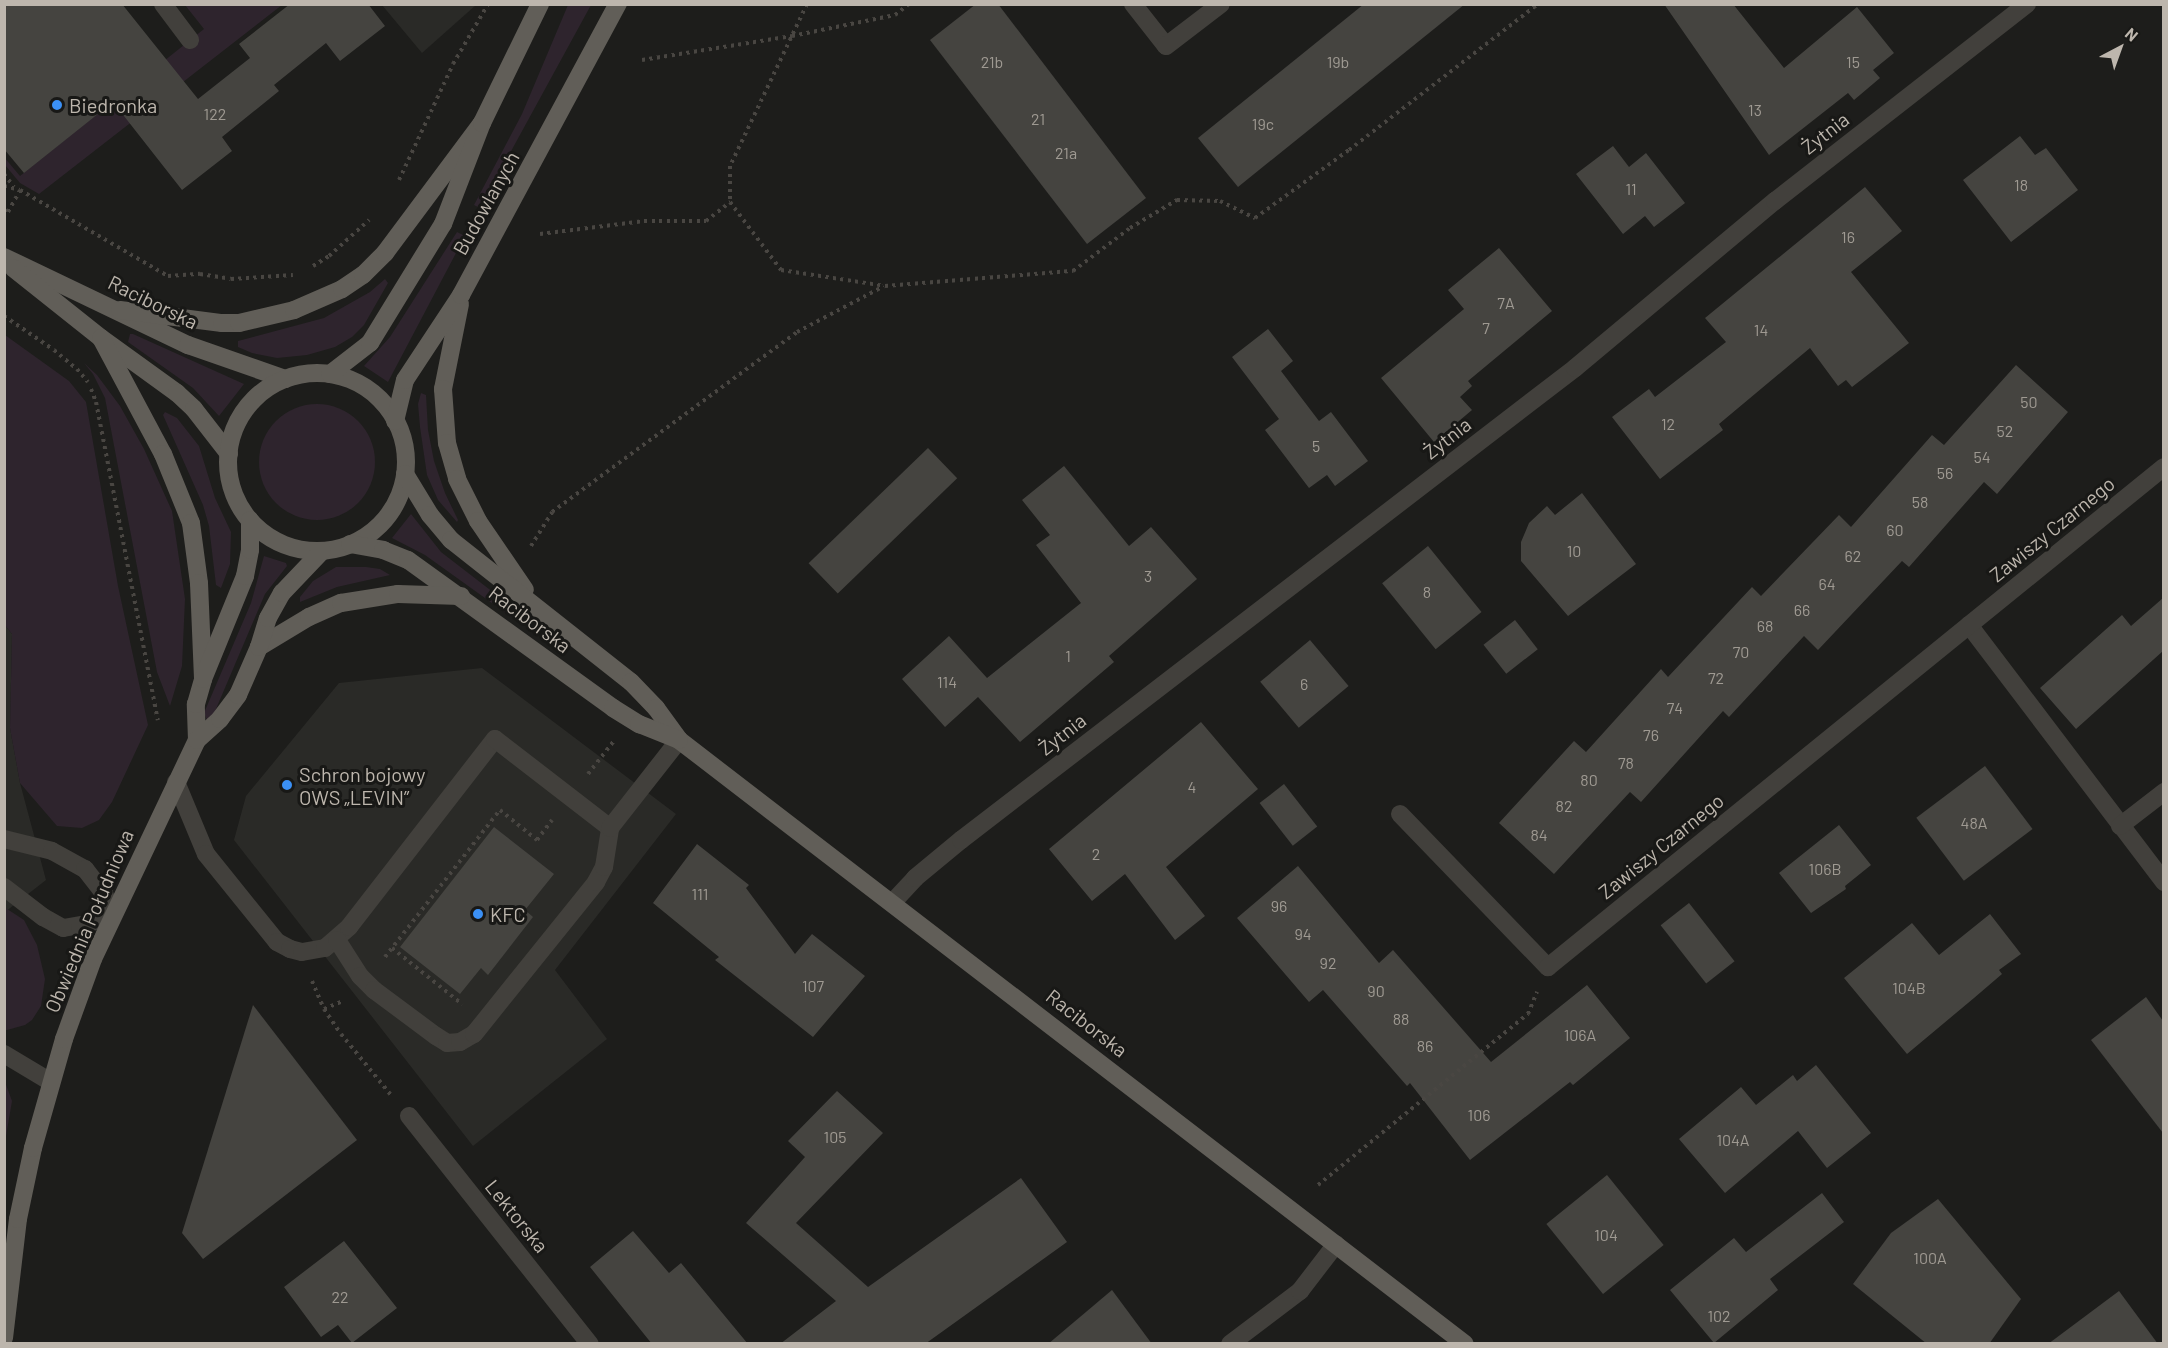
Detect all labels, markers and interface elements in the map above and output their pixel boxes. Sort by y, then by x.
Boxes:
north arrow [2090,18,2150,78]
text: N [2122,23,2142,45]
house number: 21b [981,52,1003,72]
house number: 19b [1327,52,1349,72]
house number: 15 [1846,52,1860,72]
place label: Biedronka [69,93,157,117]
marker: Biedronka [50,98,64,112]
house number: 13 [1748,100,1762,120]
house number: 122 [204,104,226,124]
street label: Żytnia [1797,107,1853,159]
house number: 21 [1031,109,1045,129]
house number: 19c [1252,114,1274,134]
house number: 21a [1055,143,1077,163]
street label: Budowlanych [448,147,524,259]
house number: 18 [2014,175,2028,195]
house number: 11 [1625,179,1637,199]
house number: 16 [1841,227,1855,247]
street label: Raciborska [104,270,202,334]
house number: 7A [1497,293,1515,313]
house number: 7 [1482,318,1490,338]
house number: 14 [1754,320,1768,340]
house number: 50 [2020,392,2038,412]
street label: Żytnia [1419,412,1475,464]
house number: 12 [1661,414,1675,434]
house number: 52 [1997,421,2013,441]
house number: 5 [1312,436,1320,456]
house number: 54 [1973,447,1991,467]
house number: 56 [1937,463,1953,483]
street label: Zawiszy Czarnego [1985,471,2119,587]
house number: 58 [1912,492,1928,512]
house number: 60 [1886,520,1904,540]
house number: 10 [1567,541,1581,561]
house number: 62 [1845,546,1861,566]
house number: 3 [1144,566,1152,586]
house number: 64 [1818,574,1836,594]
street label: Raciborska [484,580,576,658]
house number: 8 [1423,582,1431,602]
house number: 66 [1794,600,1810,620]
house number: 68 [1757,616,1773,636]
house number: 70 [1733,642,1749,662]
house number: 1 [1065,646,1071,666]
house number: 72 [1708,668,1724,688]
house number: 114 [937,672,957,692]
house number: 6 [1300,674,1308,694]
house number: 74 [1667,698,1683,718]
street label: Żytnia [1034,708,1090,760]
house number: 76 [1643,725,1659,745]
house number: 78 [1618,753,1634,773]
place label: Schron bojowy OWS „LEVIN” [299,762,425,809]
house number: 80 [1580,770,1598,790]
house number: 4 [1188,777,1196,797]
marker: Schron bojowy OWS „LEVIN” [280,778,294,792]
street label: Zawiszy Czarnego [1594,788,1728,904]
house number: 82 [1556,796,1572,816]
house number: 48A [1961,813,1987,833]
house number: 84 [1530,825,1548,845]
street label: Obwiednia Południowa [40,826,138,1016]
house number: 2 [1092,844,1100,864]
house number: 106B [1809,859,1841,879]
house number: 111 [692,884,708,904]
house number: 96 [1271,896,1287,916]
place label: KFC [490,902,526,926]
marker: KFC [471,907,485,921]
house number: 94 [1294,924,1312,944]
house number: 92 [1320,953,1336,973]
house number: 107 [802,976,824,996]
house number: 104B [1892,978,1926,998]
house number: 90 [1367,981,1385,1001]
street label: Raciborska [1042,984,1132,1062]
house number: 88 [1393,1009,1409,1029]
house number: 106A [1564,1025,1596,1045]
house number: 86 [1417,1036,1433,1056]
house number: 106 [1468,1105,1490,1125]
house number: 105 [824,1127,846,1147]
house number: 104A [1716,1130,1750,1150]
street label: Lektorska [480,1175,554,1257]
house number: 104 [1594,1225,1618,1245]
house number: 100A [1913,1248,1947,1268]
house number: 22 [331,1287,349,1307]
house number: 102 [1707,1306,1731,1326]

